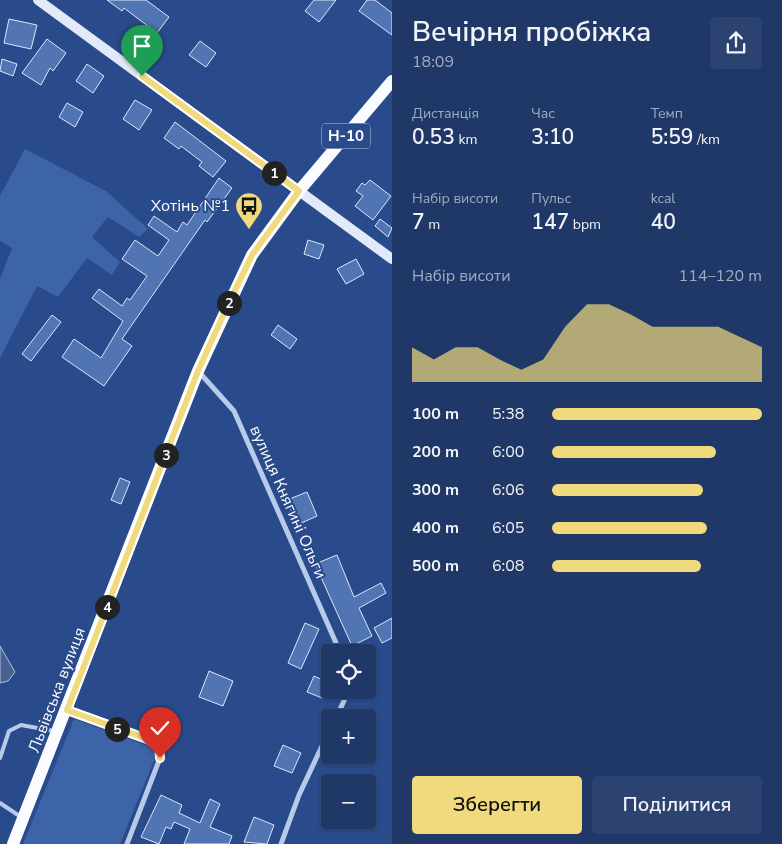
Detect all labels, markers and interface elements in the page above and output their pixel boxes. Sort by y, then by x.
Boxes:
text: Вечірня пробіжка [412,13,651,51]
button: share [710,17,762,69]
pin [121,25,163,76]
icon: arrive [128,32,156,60]
text: 18:09 [412,51,454,73]
text: Дистанція [412,104,479,123]
text: Час [531,104,555,123]
text: Темп [651,104,683,123]
text: 0.53 [412,123,455,151]
text: 3:10 [531,123,574,151]
text: 5:59 [651,123,693,151]
road number: Н-10 [322,124,370,148]
text: km [455,130,477,149]
text: /km [693,130,720,149]
pin: 1 [262,160,286,186]
text: 1 [270,164,279,183]
text: Набір висоти [412,189,498,208]
text: Пульс [531,189,571,208]
text: kcal [651,189,675,208]
bus stop icon: Хотінь №1 [234,191,264,230]
place label: Хотінь №1 [151,195,230,217]
text: 7 [412,208,425,236]
text: 147 [531,208,569,236]
text: 40 [651,208,676,236]
text: m [425,215,440,234]
text: bpm [569,215,601,234]
text: Набір висоти [412,265,511,287]
text: 114–120 m [679,265,762,287]
pin: 2 [216,290,242,316]
text: 2 [225,294,234,313]
text: 100 m [412,403,459,425]
text: 5:38 [492,403,524,425]
street label: вулиця Княгині Ольги [244,422,332,582]
text: 200 m [412,441,459,463]
text: 6:00 [492,441,524,463]
pin: 3 [154,442,178,468]
text: 3 [162,446,171,465]
text: 300 m [412,479,459,501]
text: 6:06 [492,479,524,501]
text: 400 m [412,517,459,539]
text: 6:05 [492,517,524,539]
text: 500 m [412,555,459,577]
text: 6:08 [492,555,524,577]
pin: 4 [94,594,120,620]
text: 4 [103,598,112,617]
street label: Львівська вулиця [23,624,91,756]
map controls [321,644,376,829]
button: locate [321,644,376,699]
pin [139,707,181,758]
button: + [321,709,376,764]
icon: check [146,714,174,742]
pin: 5 [104,716,130,742]
text: 5 [113,720,122,739]
button: − [321,774,376,829]
button: Зберегти [412,776,582,834]
button: Поділитися [592,776,762,834]

